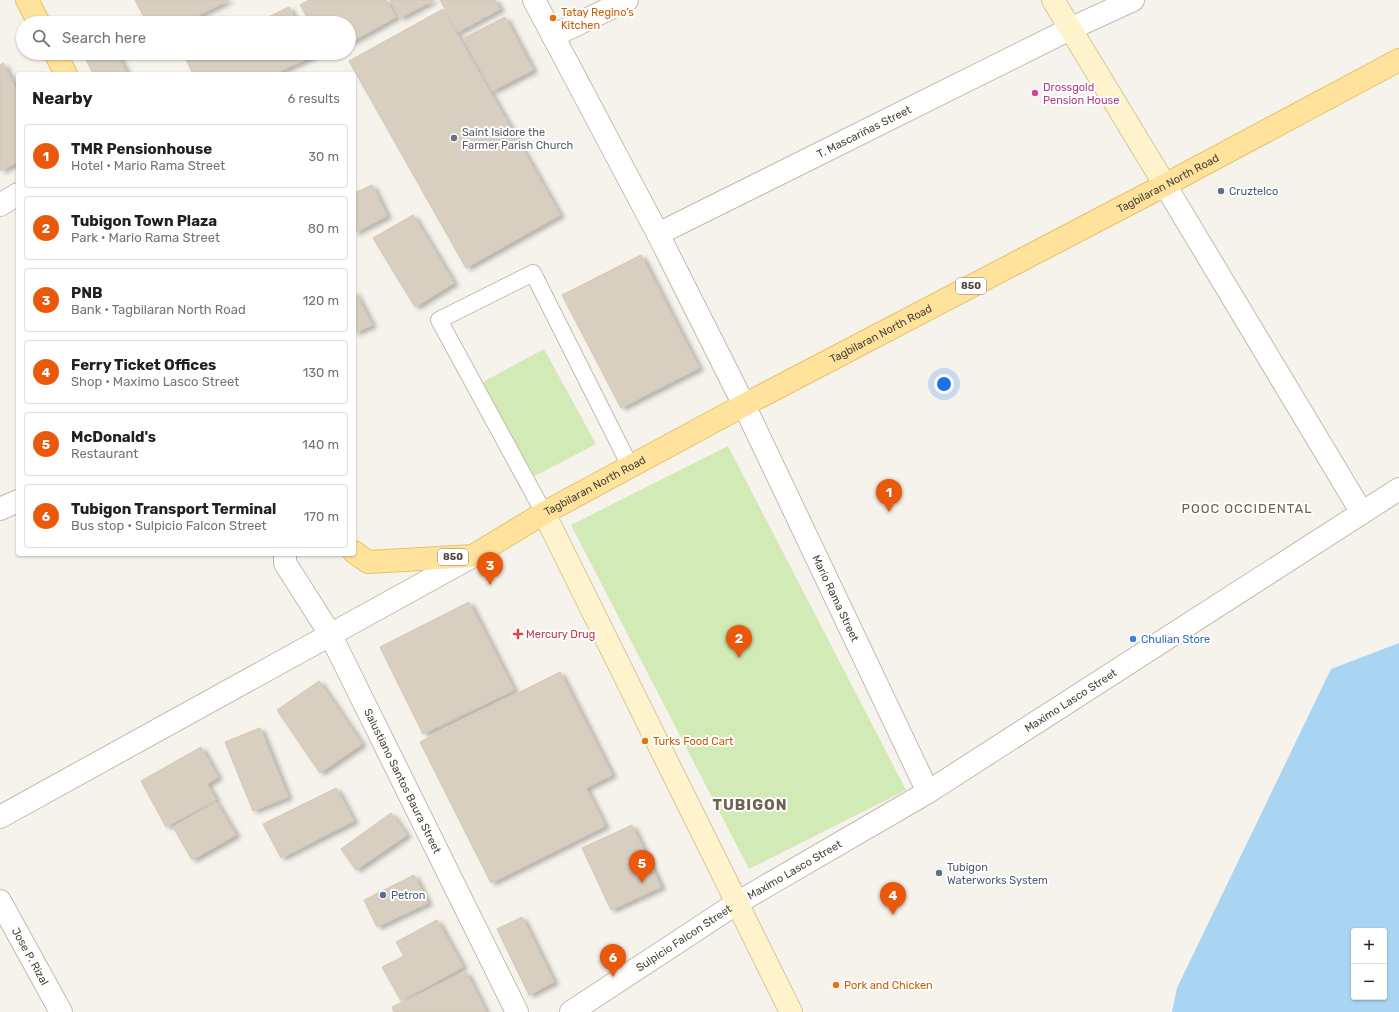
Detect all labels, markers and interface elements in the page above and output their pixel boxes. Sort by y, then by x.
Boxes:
place label: Tatay Regino’s Kitchen [561,6,634,32]
marker: Tatay Regino’s Kitchen [548,13,558,23]
search box [16,16,356,60]
icon: search [30,27,52,49]
text: Search here [62,29,146,47]
place label: Drossgold Pension House [1043,81,1119,107]
text: Nearby [32,88,93,108]
marker: Drossgold Pension House [1030,88,1040,98]
text: 6 results [288,91,340,106]
street label: T. Mascariñas Street [815,102,914,160]
place label: Saint Isidore the Farmer Parish Church [462,126,573,152]
marker: Saint Isidore the Farmer Parish Church [449,133,459,143]
text: TMR Pensionhouse [71,140,212,158]
text: 1 [43,149,49,164]
text: 30 m [308,149,339,164]
street label: Tagbilaran North Road [1115,151,1221,216]
text: Hotel · Mario Rama Street [71,158,225,173]
place label: Cruztelco [1229,185,1278,198]
marker: Cruztelco [1216,186,1226,196]
text: Tubigon Town Plaza [71,212,217,230]
text: 2 [42,221,50,236]
text: 80 m [308,221,339,236]
text: Park · Mario Rama Street [71,230,220,245]
road number: 850 [956,278,986,294]
text: PNB [71,284,103,302]
text: 3 [42,293,50,308]
text: 120 m [303,293,339,308]
street label: Tagbilaran North Road [827,301,934,366]
text: Bank · Tagbilaran North Road [71,302,246,317]
text: Ferry Ticket Offices [71,356,216,374]
text: 4 [42,365,50,380]
text: 130 m [303,365,339,380]
text: Shop · Maximo Lasco Street [71,374,239,389]
your location [934,374,954,394]
text: McDonald's [71,428,156,446]
text: 5 [42,437,50,452]
text: 140 m [302,437,339,452]
text: Restaurant [71,446,138,461]
street label: Tagbilaran North Road [542,453,648,518]
pin: 1 [876,479,902,512]
text: Tubigon Transport Terminal [71,500,276,518]
district label: POOC OCCIDENTAL [1182,501,1312,516]
text: 6 [42,509,50,524]
text: 170 m [304,509,339,524]
text: Bus stop · Sulpicio Falcon Street [71,518,267,533]
road number: 850 [438,549,468,565]
pin: 3 [477,552,503,585]
street label: Mario Rama Street [810,553,862,644]
pin: 2 [726,625,752,658]
place label: Mercury Drug [526,628,595,641]
marker: Mercury Drug [513,629,523,639]
place label: Chulian Store [1141,633,1210,646]
marker: Chulian Store [1128,634,1138,644]
street label: Maximo Lasco Street [1022,665,1120,735]
street label: Salustiano Santos Baura Street [361,706,444,856]
place label: Turks Food Cart [653,735,734,748]
marker: Turks Food Cart [640,736,650,746]
district label: TUBIGON [712,796,788,814]
street label: Maximo Lasco Street [745,837,845,902]
pin: 5 [629,850,655,883]
place label: Tubigon Waterworks System [947,861,1048,887]
marker: Tubigon Waterworks System [934,868,944,878]
pin: 4 [880,882,906,915]
place label: Petron [391,889,425,902]
marker: Petron [378,890,388,900]
street label: Sulpicio Falcon Street [634,901,735,974]
street label: Jose P. Rizal [9,925,51,987]
map controls [1351,928,1387,1000]
button: + [1351,928,1387,964]
pin: 6 [600,944,626,977]
button: − [1351,964,1387,1000]
place label: Pork and Chicken [844,979,933,992]
marker: Pork and Chicken [831,980,841,990]

